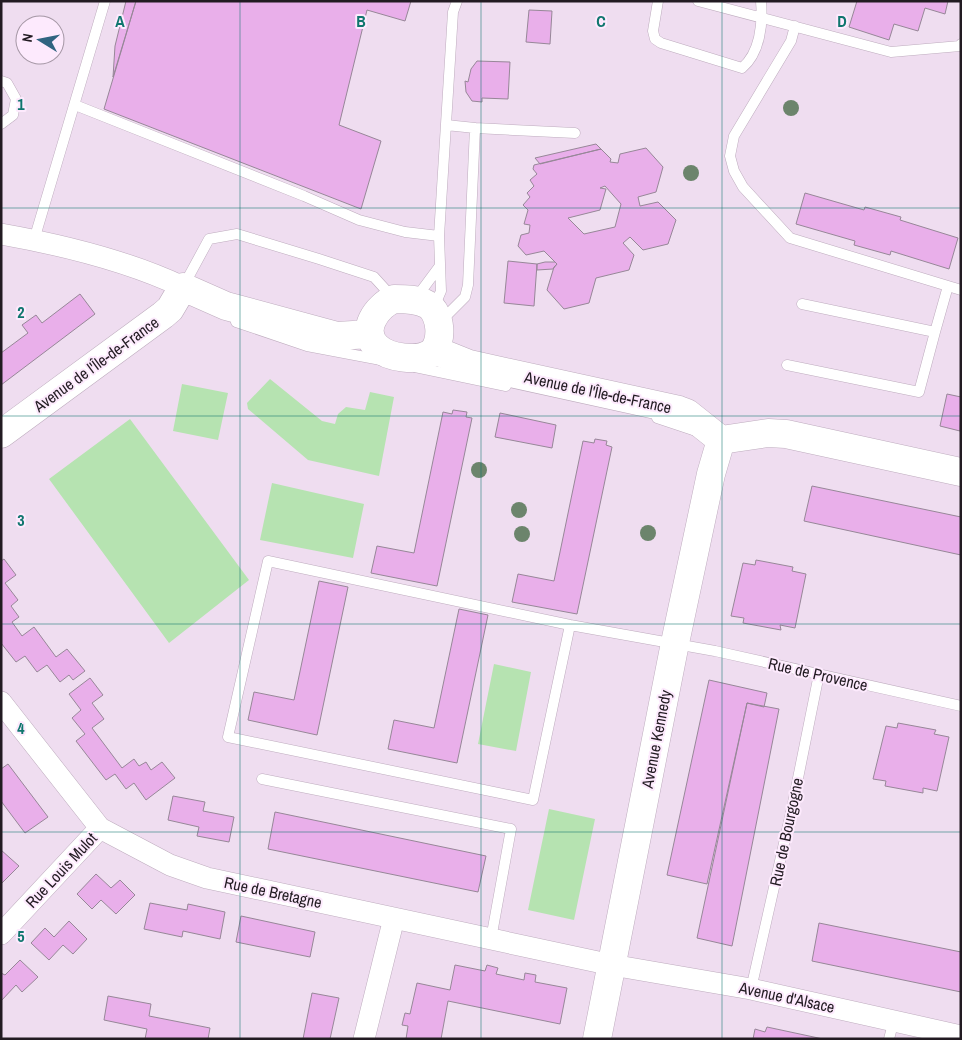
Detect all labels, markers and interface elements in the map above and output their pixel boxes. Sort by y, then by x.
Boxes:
text: A [115,10,125,32]
text: B [356,10,366,32]
text: C [596,10,606,32]
text: D [837,10,847,32]
north arrow [15,15,65,65]
text: N [18,32,37,43]
text: 1 [17,93,25,115]
text: 2 [17,301,25,323]
street label: Avenue de l'Île-de-France [28,311,163,417]
street label: Avenue de l'Île-de-France [522,365,673,418]
text: 3 [17,509,25,531]
street label: Rue de Provence [766,652,870,696]
street label: Avenue Kennedy [635,688,676,791]
text: 4 [17,717,25,739]
street label: Rue de Bourgogne [764,776,808,888]
street label: Rue Louis Mulot [20,827,102,912]
street label: Rue de Bretagne [222,871,324,913]
text: 5 [17,925,25,947]
street label: Avenue d'Alsace [736,976,837,1018]

